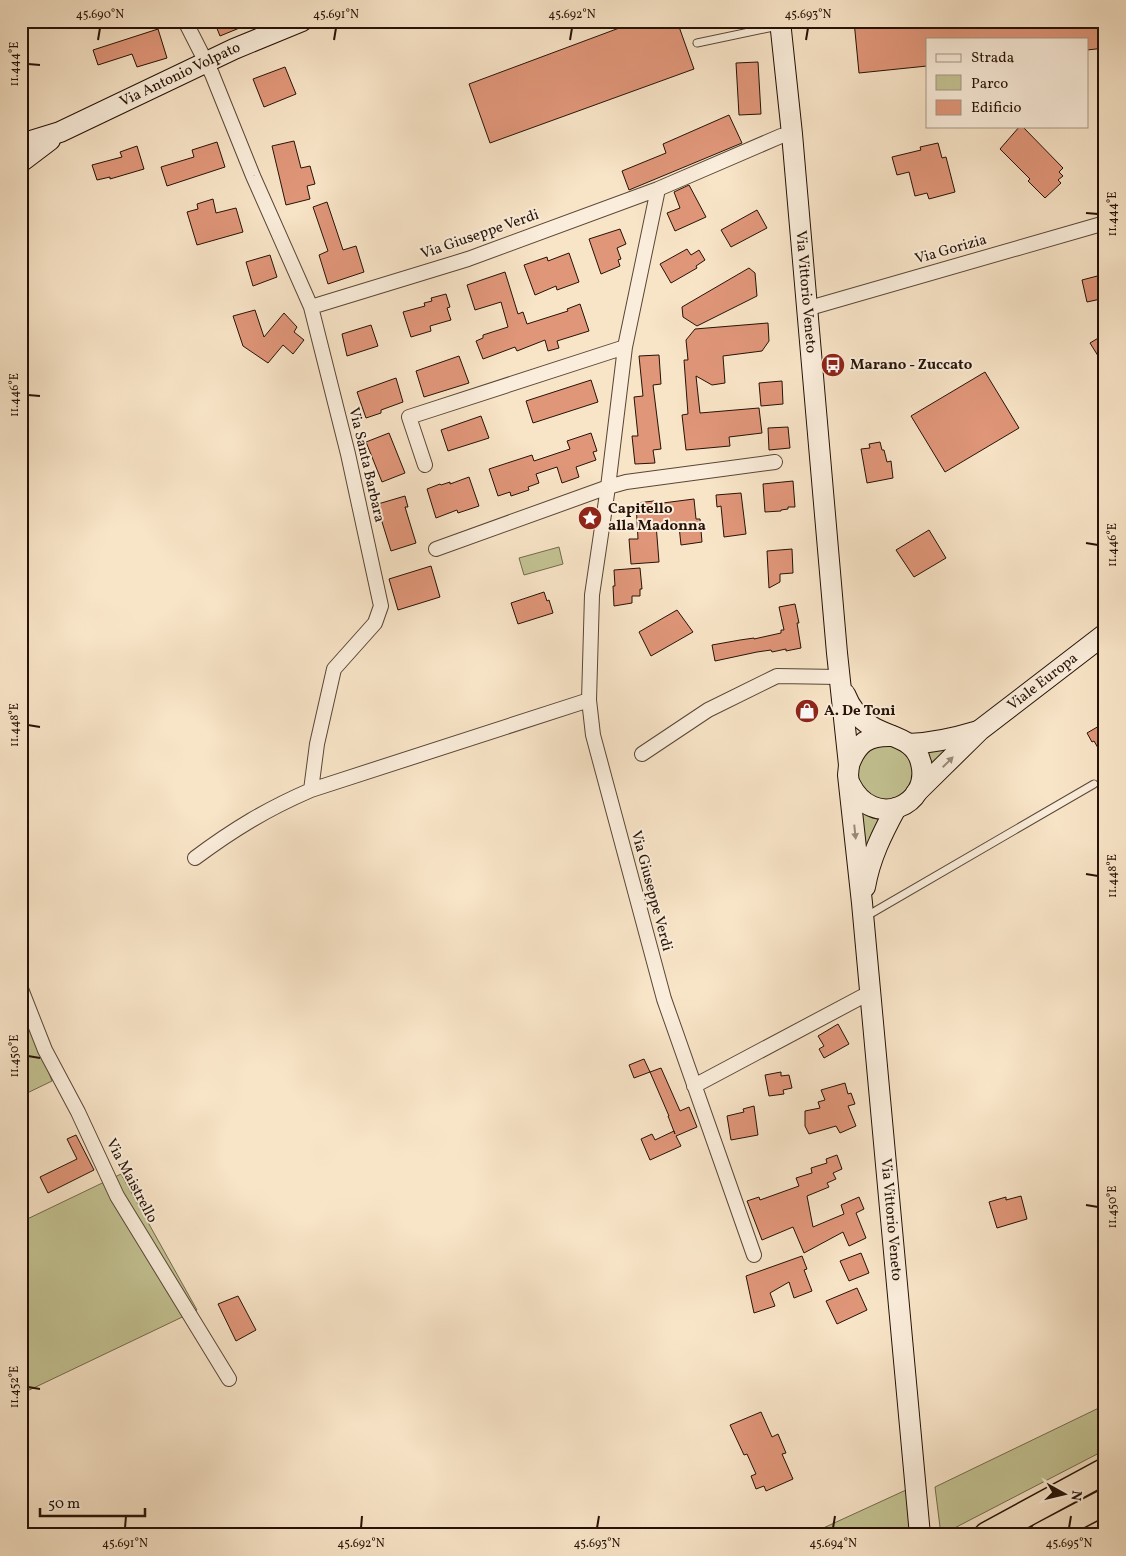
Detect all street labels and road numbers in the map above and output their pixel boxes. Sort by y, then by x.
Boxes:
street label: Via Antonio Volpato [116,37,244,112]
street label: Via Giuseppe Verdi [418,205,542,265]
street label: Via Vittorio Veneto [790,230,821,354]
street label: Via Gorizia [913,230,989,270]
street label: Via Santa Barbara [343,405,389,525]
street label: Viale Europa [1003,648,1083,716]
street label: Via Giuseppe Verdi [625,828,677,954]
street label: Via Maistrello [100,1135,162,1227]
street label: Via Vittorio Veneto [875,1157,907,1282]

